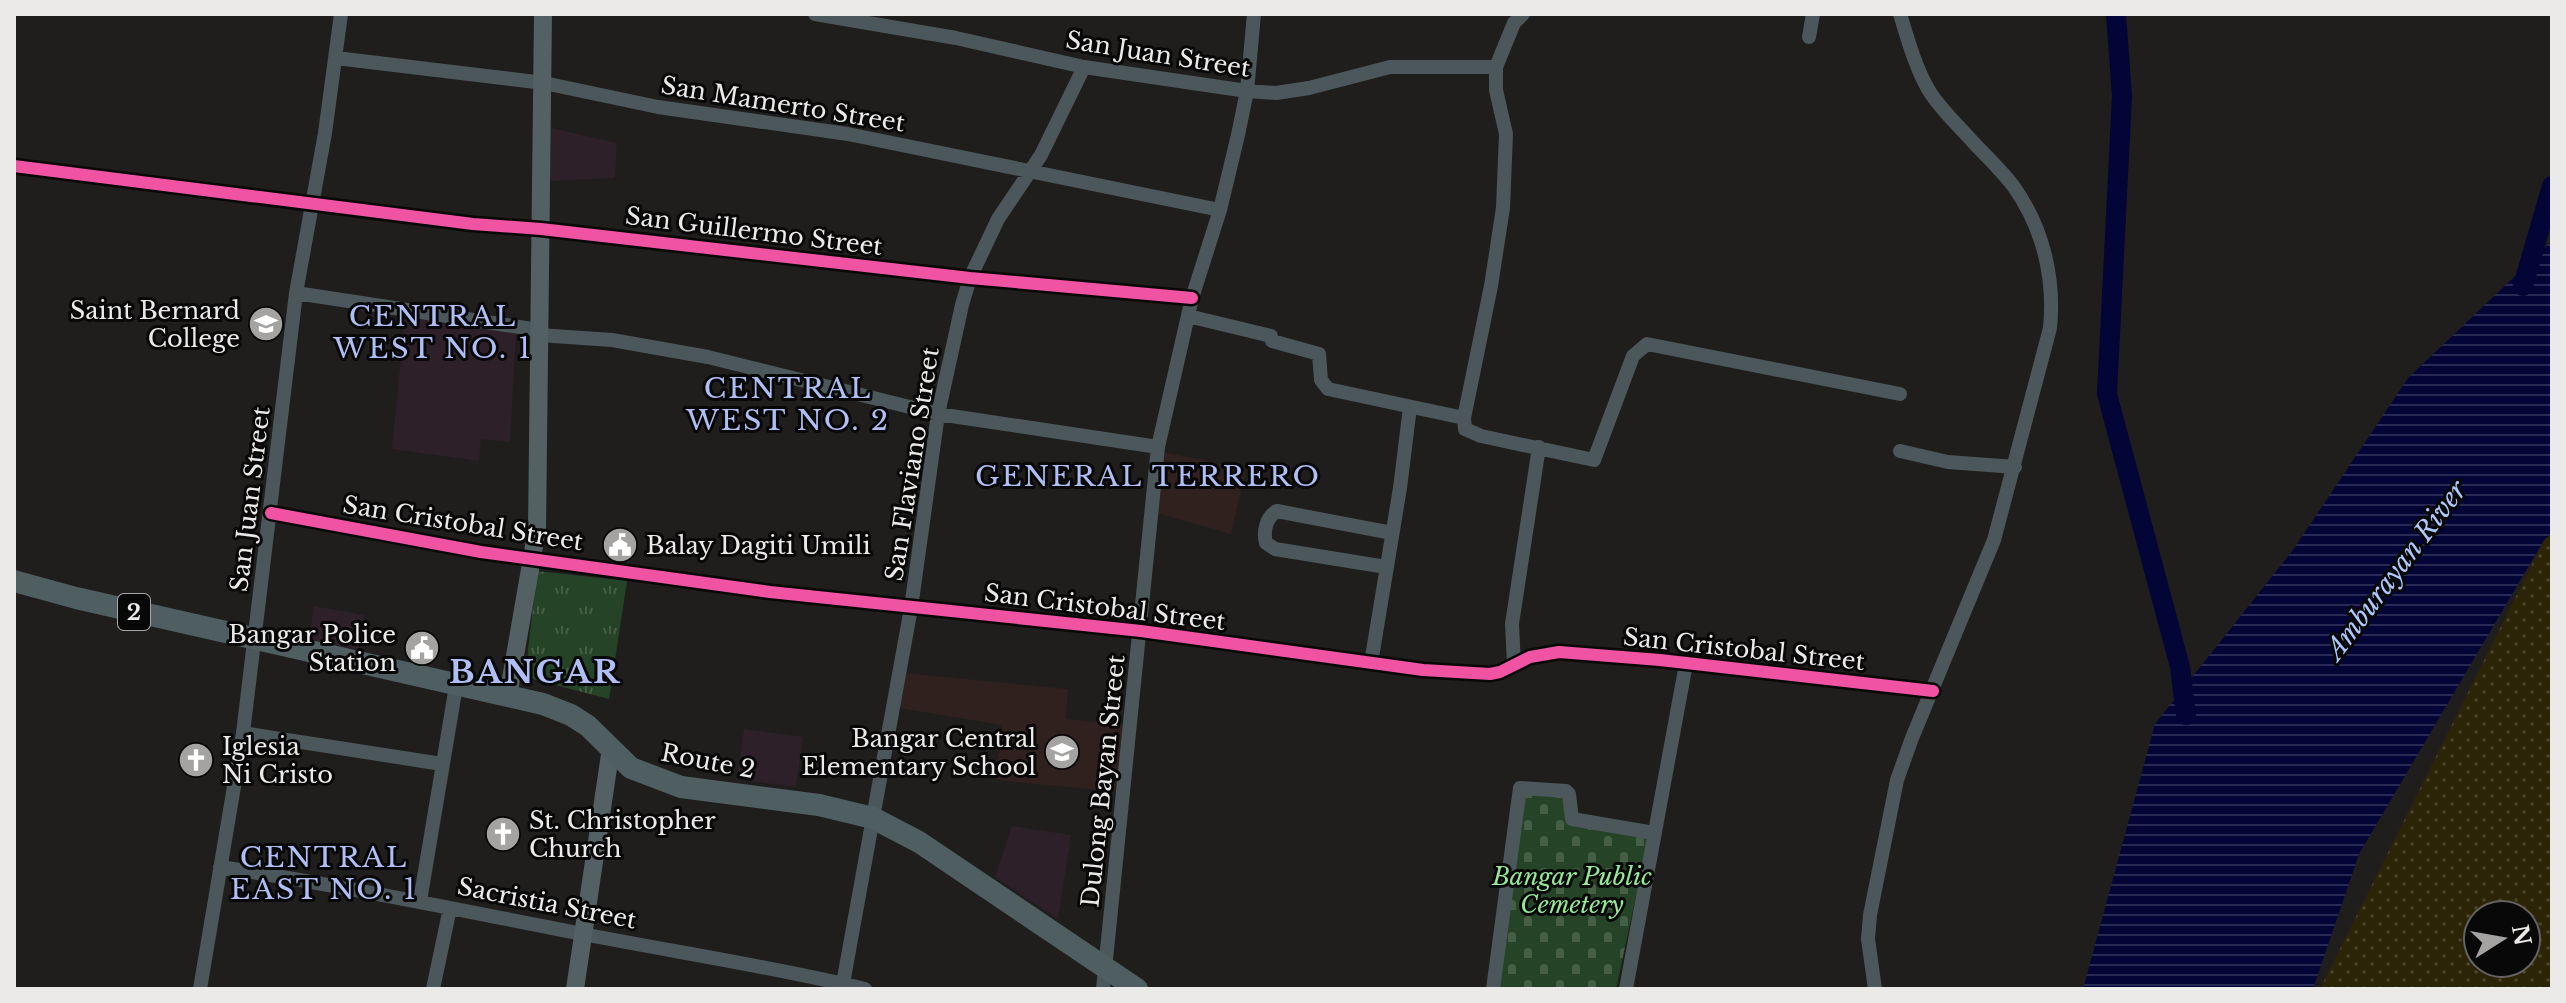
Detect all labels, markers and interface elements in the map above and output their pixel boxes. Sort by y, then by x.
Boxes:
street label: San Juan Street [1064,25,1252,83]
street label: San Mamerto Street [659,70,907,138]
street label: San Guillermo Street [624,201,884,261]
place label: Saint Bernard College [70,296,240,353]
district label: CENTRAL WEST NO. 1 [332,299,533,366]
school or university icon: Saint Bernard College [247,305,285,343]
street label: San Flaviano Street [879,345,945,583]
district label: CENTRAL WEST NO. 2 [685,371,890,438]
street label: San Juan Street [224,405,276,593]
district label: GENERAL TERRERO [975,459,1321,494]
water label: Amburayan River [2317,474,2474,668]
street label: San Cristobal Street [341,490,585,556]
public building icon: Balay Dagiti Umili [601,526,639,564]
place label: Balay Dagiti Umili [646,531,871,560]
street label: San Cristobal Street [983,578,1227,636]
road number: 2 [118,594,150,630]
place label: Bangar Police Station [228,620,396,677]
street label: San Cristobal Street [1622,622,1866,676]
public building icon: Bangar Police Station [403,629,441,667]
district label: BANGAR [449,652,621,692]
street label: Dulong Bayan Street [1075,653,1131,909]
place label: Bangar Central Elementary School [802,724,1036,781]
place label: Iglesia Ni Cristo [222,732,333,789]
school or university icon: Bangar Central Elementary School [1043,733,1081,771]
street label: Route 2 [659,738,757,784]
church icon: Iglesia Ni Cristo [177,741,215,779]
place label: St. Christopher Church [529,806,716,863]
church icon: St. Christopher Church [484,815,522,853]
district label: CENTRAL EAST NO. 1 [230,840,418,907]
park label: Bangar Public Cemetery [1491,862,1652,919]
street label: Sacristia Street [455,871,639,935]
north arrow [2462,899,2542,979]
text: N [2506,923,2536,948]

